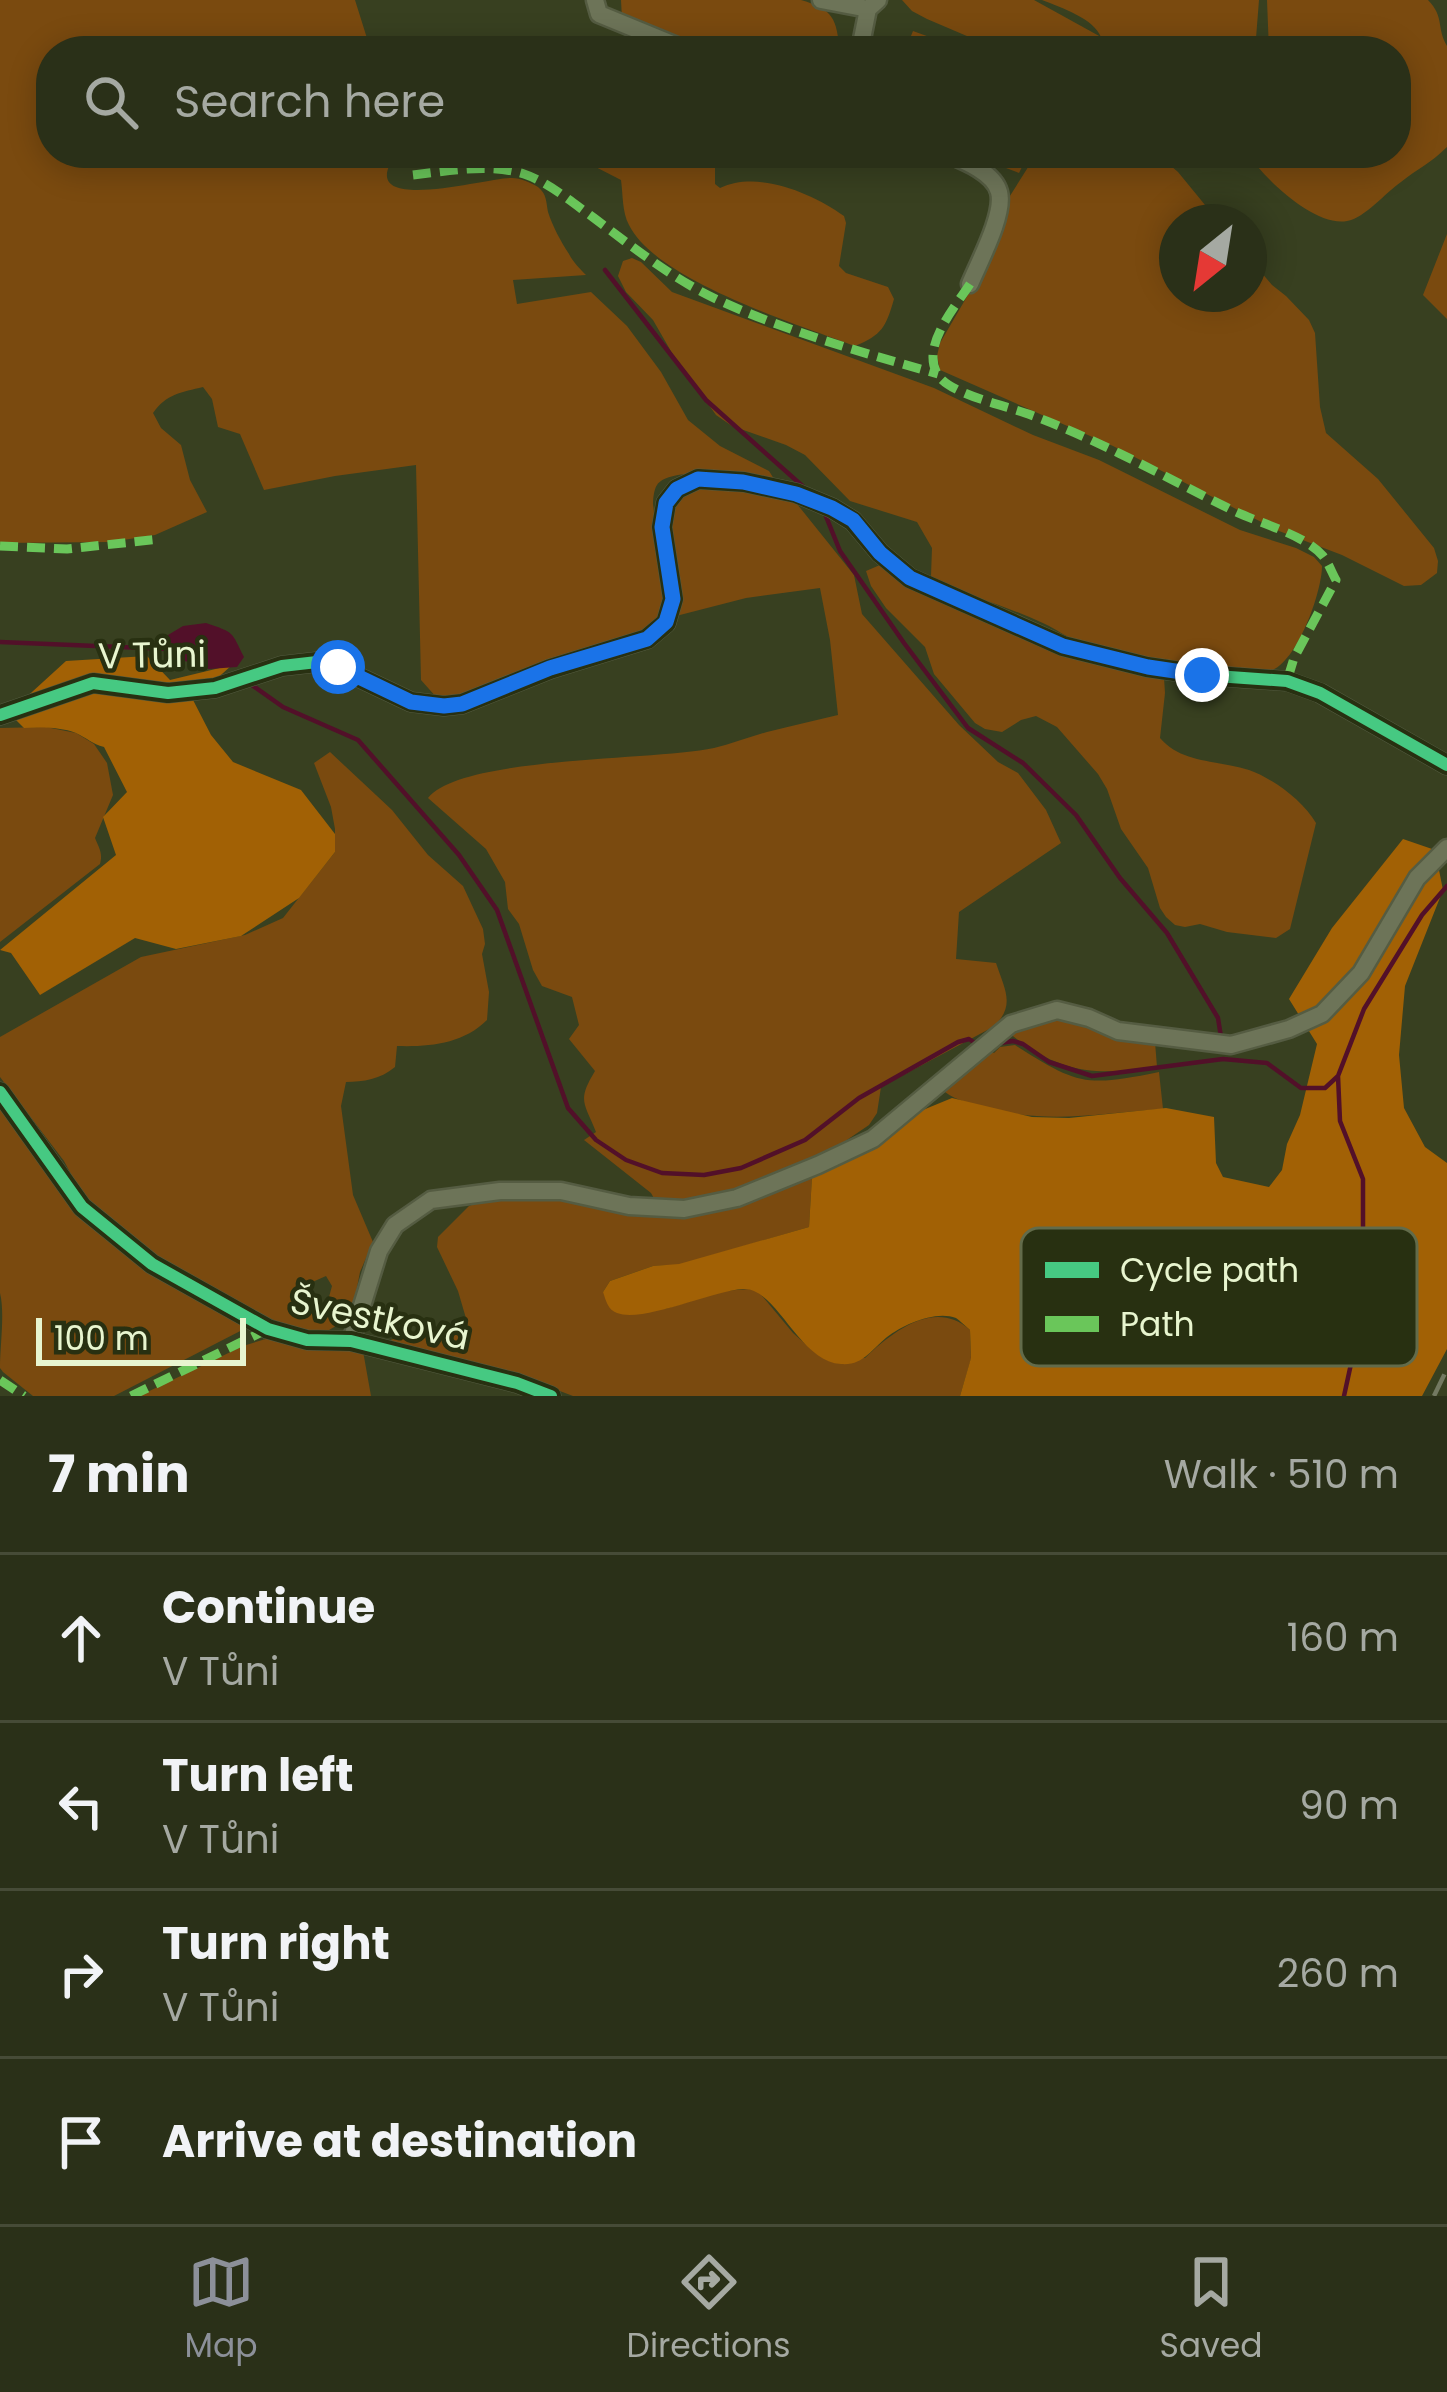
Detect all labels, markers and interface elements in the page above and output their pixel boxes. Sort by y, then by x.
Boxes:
search box [36,36,1411,168]
icon: search [78,69,144,135]
text: Search here [174,70,445,133]
north arrow [1159,204,1267,312]
street label: V Tůni [97,629,207,681]
route start [311,640,365,694]
route end [1175,648,1229,702]
legend [1021,1228,1417,1366]
text: Cycle path [1120,1247,1299,1294]
street label: Švestková [286,1275,474,1363]
text: Path [1120,1301,1195,1348]
scale bar [36,1312,246,1365]
text: 100 m [54,1315,149,1362]
text: 7 min [48,1438,190,1510]
text: Walk · 510 m [1164,1447,1399,1502]
text: Continue [162,1576,375,1639]
icon: ahead [48,1605,114,1671]
text: 160 m [1287,1610,1399,1665]
text: V Tůni [162,1644,279,1699]
text: Turn left [162,1744,354,1807]
icon: left [48,1773,114,1839]
text: 90 m [1299,1778,1399,1833]
text: V Tůni [162,1812,279,1867]
text: Turn right [162,1912,390,1975]
icon: right [48,1941,114,2007]
text: 260 m [1277,1946,1399,2001]
text: V Tůni [162,1980,279,2035]
icon: arrive [48,2109,114,2175]
text: Arrive at destination [162,2110,637,2173]
tab: Map [185,2249,258,2371]
tab: Directions [627,2249,790,2371]
tab: Saved [1160,2249,1262,2371]

